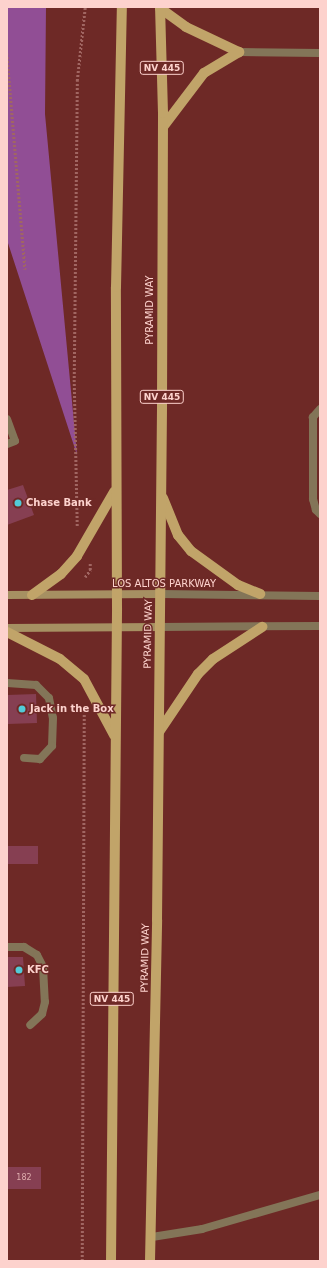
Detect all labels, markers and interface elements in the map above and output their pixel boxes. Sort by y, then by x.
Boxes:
road number: NV 445 [139,61,185,75]
street label: PYRAMID WAY [144,275,156,345]
road number: NV 445 [139,390,185,404]
place label: Chase Bank [26,497,92,509]
marker: Chase Bank [13,498,23,508]
street label: LOS ALTOS PARKWAY [112,578,216,590]
street label: PYRAMID WAY [141,599,155,669]
place label: Jack in the Box [30,703,114,715]
marker: Jack in the Box [17,704,27,714]
street label: PYRAMID WAY [138,923,152,993]
place label: KFC [27,964,49,976]
marker: KFC [14,965,24,975]
road number: NV 445 [89,992,135,1006]
house number: 182 [16,1173,32,1183]

